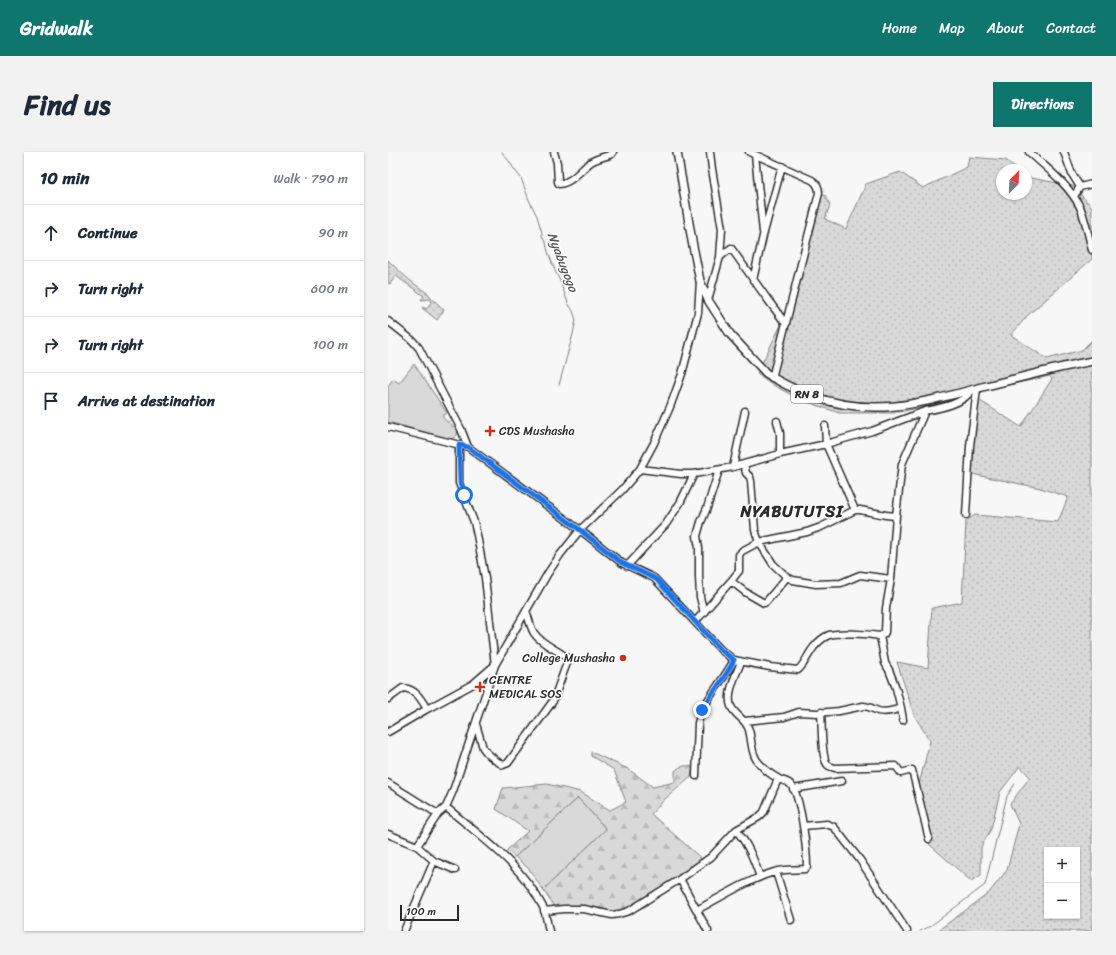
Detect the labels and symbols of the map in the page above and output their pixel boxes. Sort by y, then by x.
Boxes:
north arrow [996,164,1032,200]
water label: Nyabugogo [541,229,585,297]
road number: RN 8 [791,385,823,403]
place label: CDS Mushasha [499,420,574,442]
marker: CDS Mushasha [484,425,496,437]
route start [455,486,473,504]
district label: NYABUTUTSI [739,497,844,526]
place label: College Mushasha [522,647,615,669]
marker: College Mushasha [618,653,628,663]
place label: CENTRE MEDICAL SOS [489,669,562,705]
marker: CENTRE MEDICAL SOS [474,681,486,693]
route end [693,701,711,719]
scale bar [400,903,459,922]

